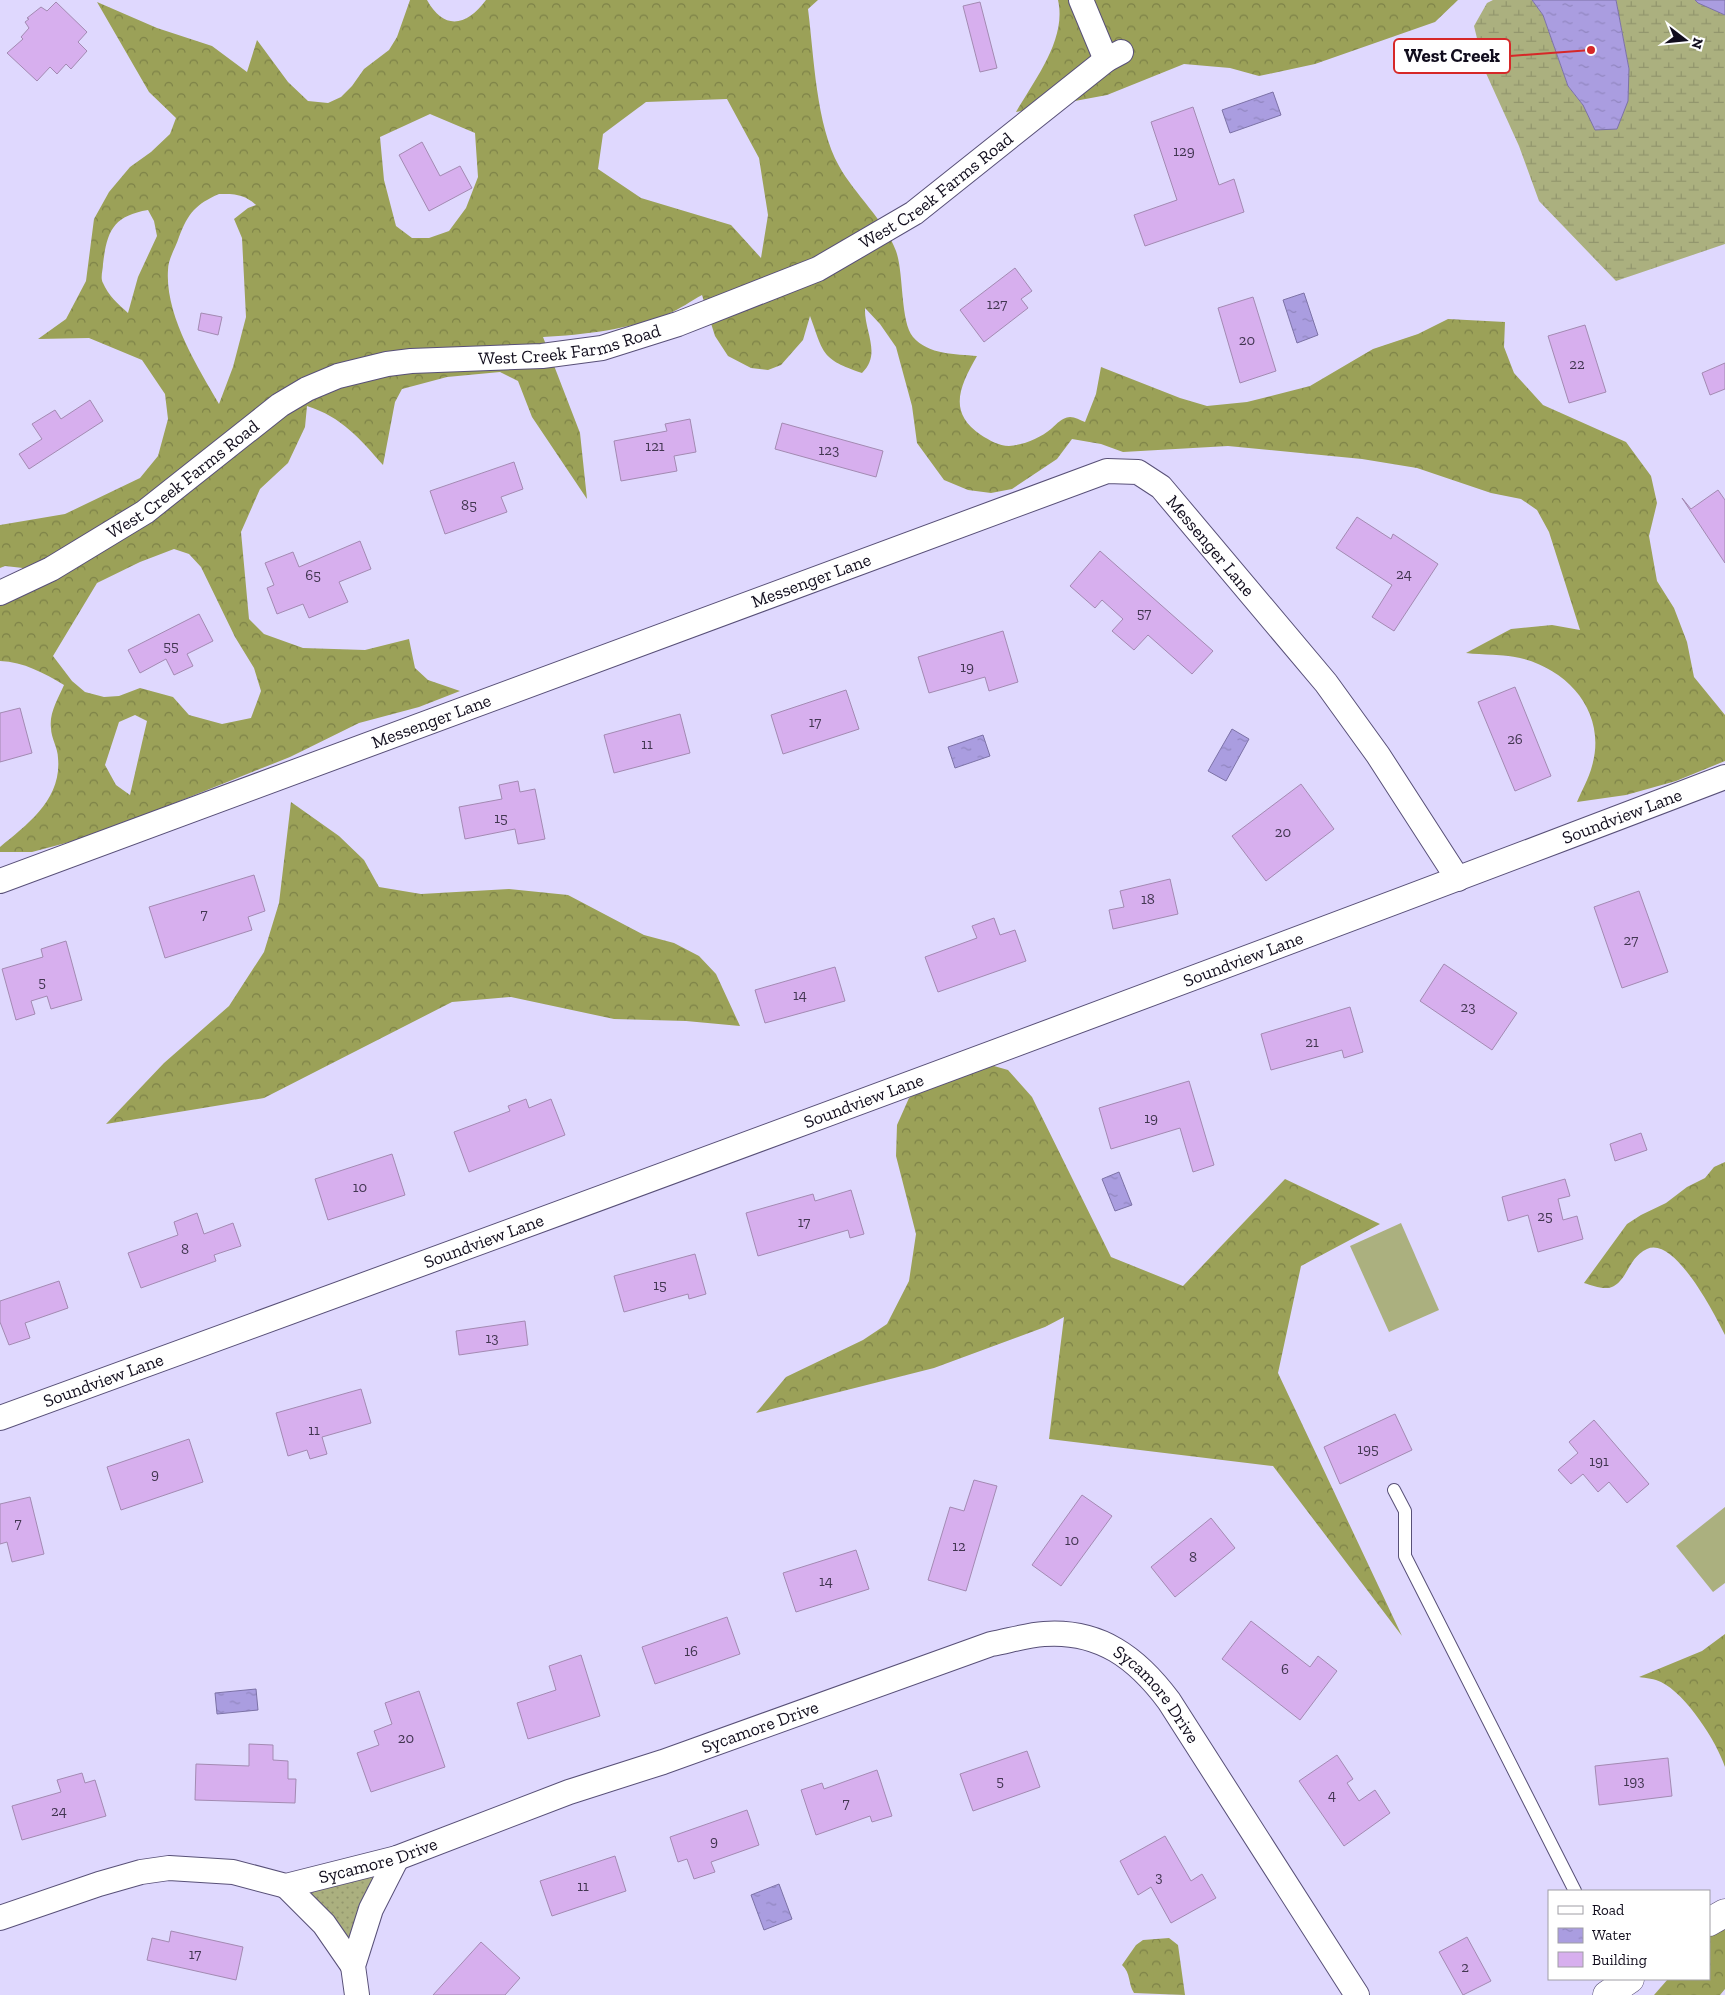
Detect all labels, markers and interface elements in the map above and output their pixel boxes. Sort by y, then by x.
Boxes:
north arrow [1660,15,1710,65]
text: N [1687,36,1707,51]
callout: West Creek [1394,39,1510,73]
text: West Creek [1404,44,1501,67]
street label: West Creek Farms Road [855,127,1017,254]
house number: 129 [1173,142,1195,160]
house number: 127 [987,295,1007,313]
street label: West Creek Farms Road [478,319,663,369]
house number: 20 [1239,331,1255,349]
house number: 22 [1569,355,1585,373]
street label: West Creek Farms Road [103,415,263,544]
house number: 121 [645,437,665,455]
house number: 123 [819,441,839,459]
street label: Messenger Lane [1162,491,1259,601]
house number: 85 [461,496,477,514]
street label: Messenger Lane [748,548,874,613]
house number: 24 [1396,565,1412,583]
house number: 65 [305,566,321,584]
house number: 57 [1137,604,1151,622]
house number: 55 [163,637,179,655]
house number: 19 [960,658,974,676]
street label: Messenger Lane [369,689,494,753]
house number: 17 [809,713,821,731]
house number: 26 [1507,730,1523,748]
house number: 11 [641,735,653,753]
street label: Soundview Lane [1559,784,1685,849]
house number: 15 [494,809,508,827]
house number: 20 [1275,823,1291,841]
house number: 18 [1141,890,1155,908]
house number: 7 [200,905,208,923]
street label: Soundview Lane [1180,927,1306,992]
house number: 27 [1624,931,1638,949]
house number: 5 [38,973,46,991]
house number: 14 [793,986,807,1004]
house number: 23 [1460,998,1476,1016]
house number: 21 [1305,1033,1319,1051]
street label: Soundview Lane [801,1069,927,1133]
house number: 19 [1144,1109,1158,1127]
house number: 10 [353,1178,367,1196]
house number: 25 [1537,1207,1553,1225]
street label: Soundview Lane [421,1209,547,1273]
house number: 17 [798,1213,810,1231]
house number: 8 [181,1240,189,1258]
house number: 15 [653,1276,667,1294]
house number: 13 [485,1329,499,1347]
street label: Soundview Lane [40,1348,166,1412]
house number: 11 [308,1421,320,1439]
house number: 195 [1357,1440,1379,1458]
house number: 191 [1589,1452,1609,1470]
house number: 9 [151,1465,159,1483]
house number: 7 [14,1514,22,1532]
house number: 10 [1065,1531,1079,1549]
house number: 12 [952,1537,966,1555]
house number: 8 [1189,1548,1197,1566]
house number: 14 [819,1572,833,1590]
street label: Sycamore Drive [1109,1640,1204,1747]
house number: 16 [684,1642,698,1660]
house number: 6 [1281,1660,1289,1678]
street label: Sycamore Drive [698,1696,821,1758]
house number: 20 [398,1729,414,1747]
house number: 5 [996,1772,1004,1790]
house number: 193 [1623,1772,1645,1790]
house number: 4 [1328,1786,1336,1804]
house number: 7 [842,1794,850,1812]
house number: 24 [51,1802,67,1820]
house number: 9 [710,1832,718,1850]
street label: Sycamore Drive [316,1833,440,1888]
house number: 3 [1155,1868,1163,1886]
house number: 11 [577,1877,589,1895]
legend [1548,1890,1710,1980]
text: Road [1592,1901,1625,1919]
text: Water [1592,1926,1632,1944]
house number: 17 [189,1945,201,1963]
text: Building [1592,1951,1647,1969]
house number: 2 [1461,1958,1469,1976]

